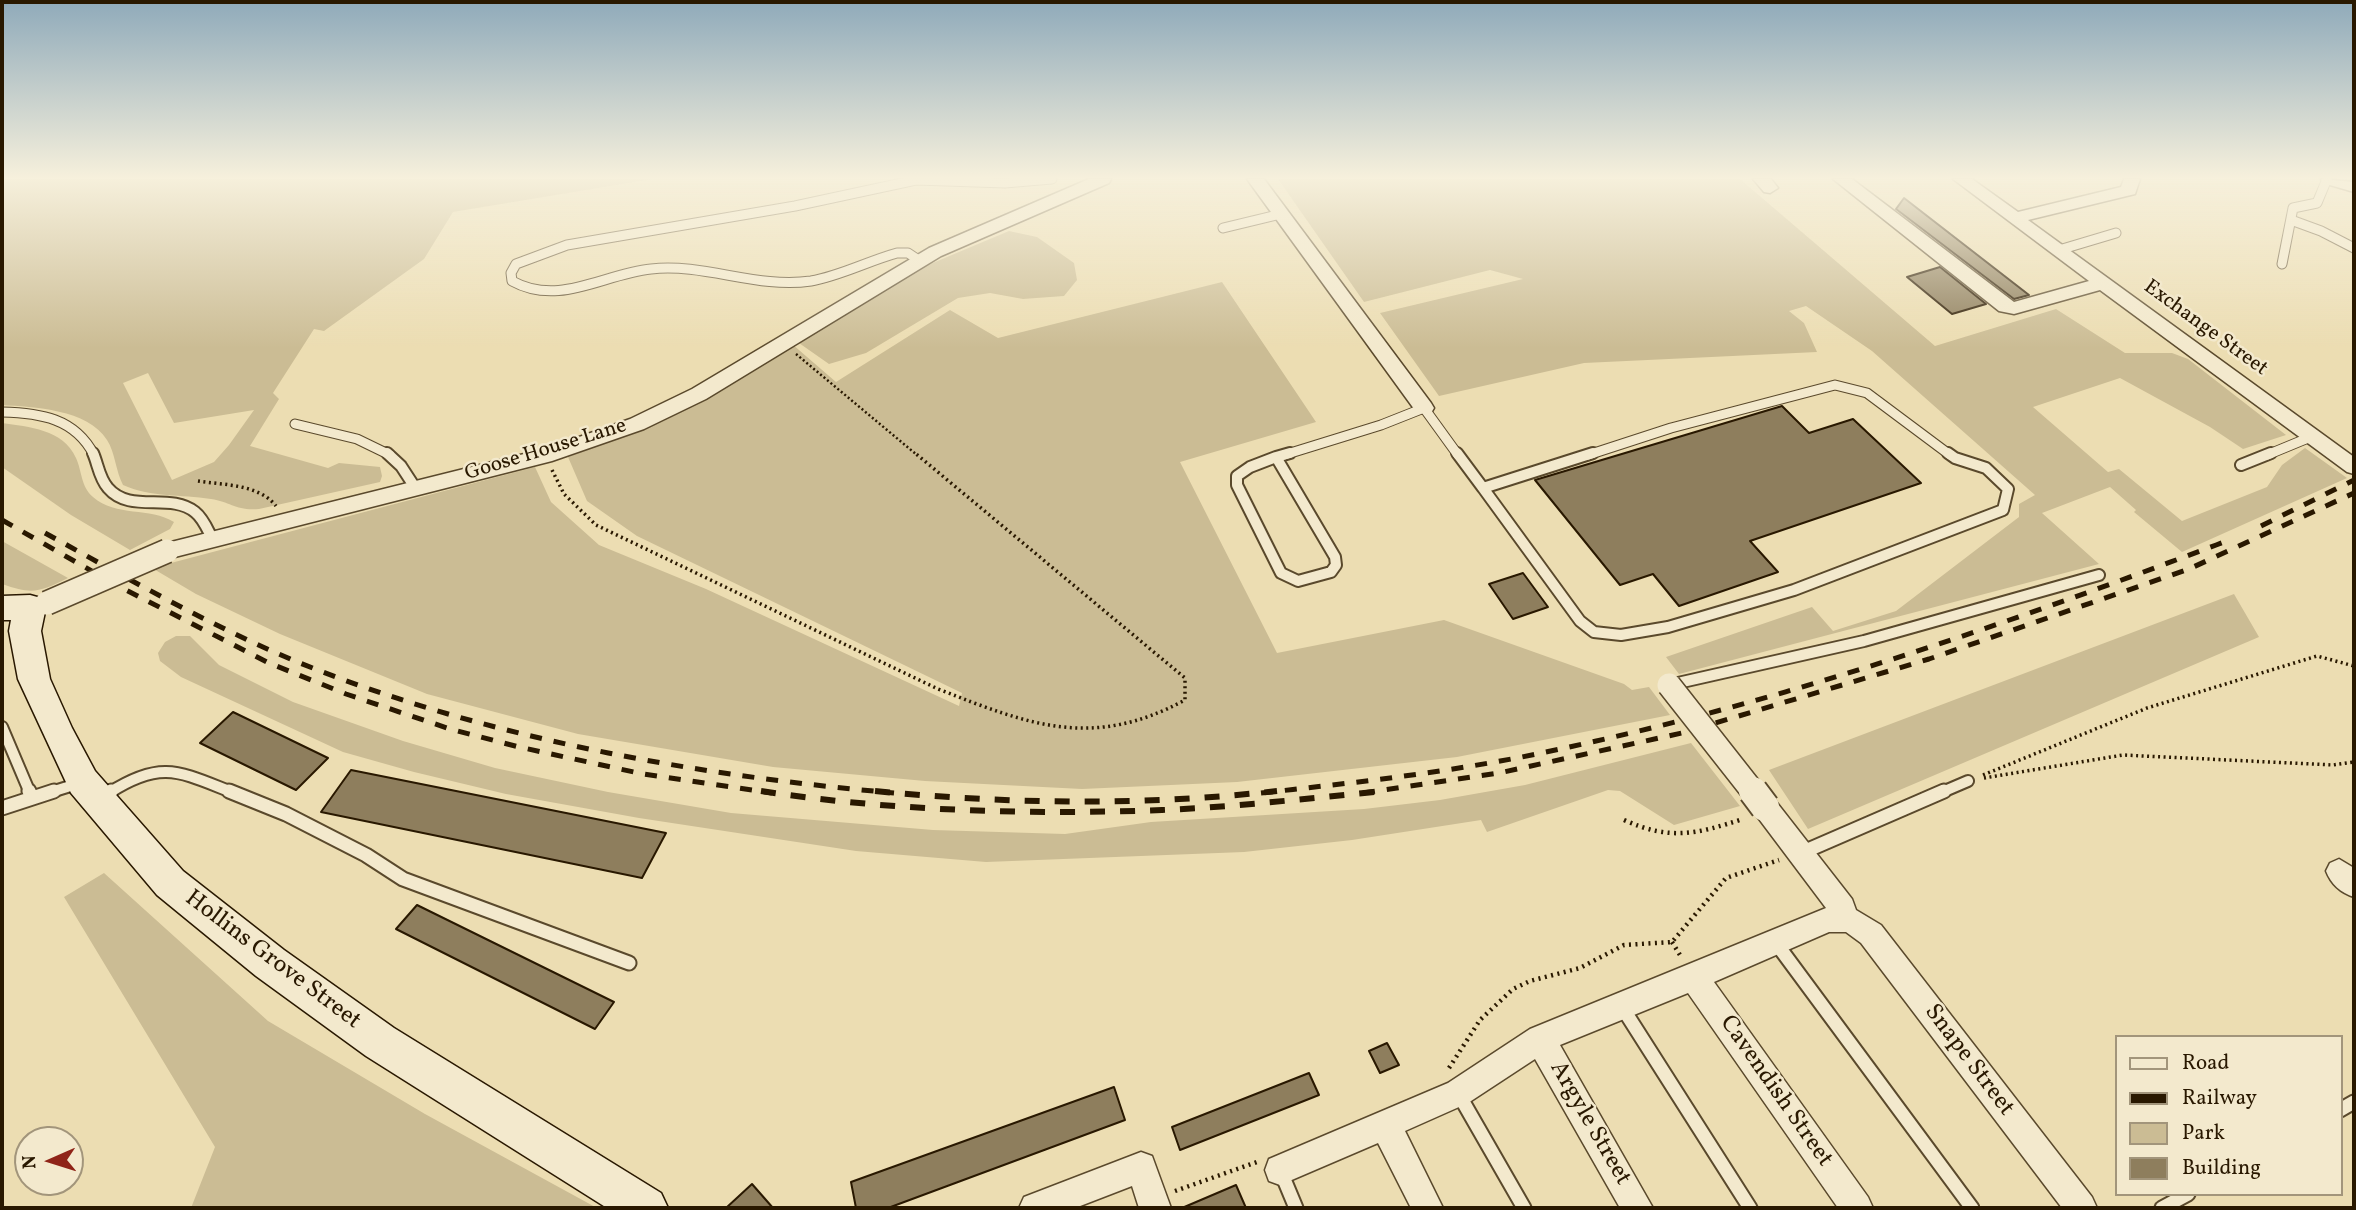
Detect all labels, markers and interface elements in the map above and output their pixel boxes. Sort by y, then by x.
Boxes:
street label: Exchange Street [2138,275,2272,383]
street label: Goose House Lane [462,414,630,488]
street label: Hollins Grove Street [178,885,366,1037]
street label: Snape Street [1917,999,2019,1123]
street label: Cavendish Street [1712,1011,1838,1173]
legend [2114,1035,2342,1196]
text: Road [2182,1049,2229,1078]
street label: Argyle Street [1542,1057,1636,1191]
text: Railway [2182,1084,2257,1113]
text: Park [2182,1119,2225,1148]
north arrow [14,1126,84,1196]
text: N [17,1154,43,1170]
text: Building [2182,1154,2261,1183]

